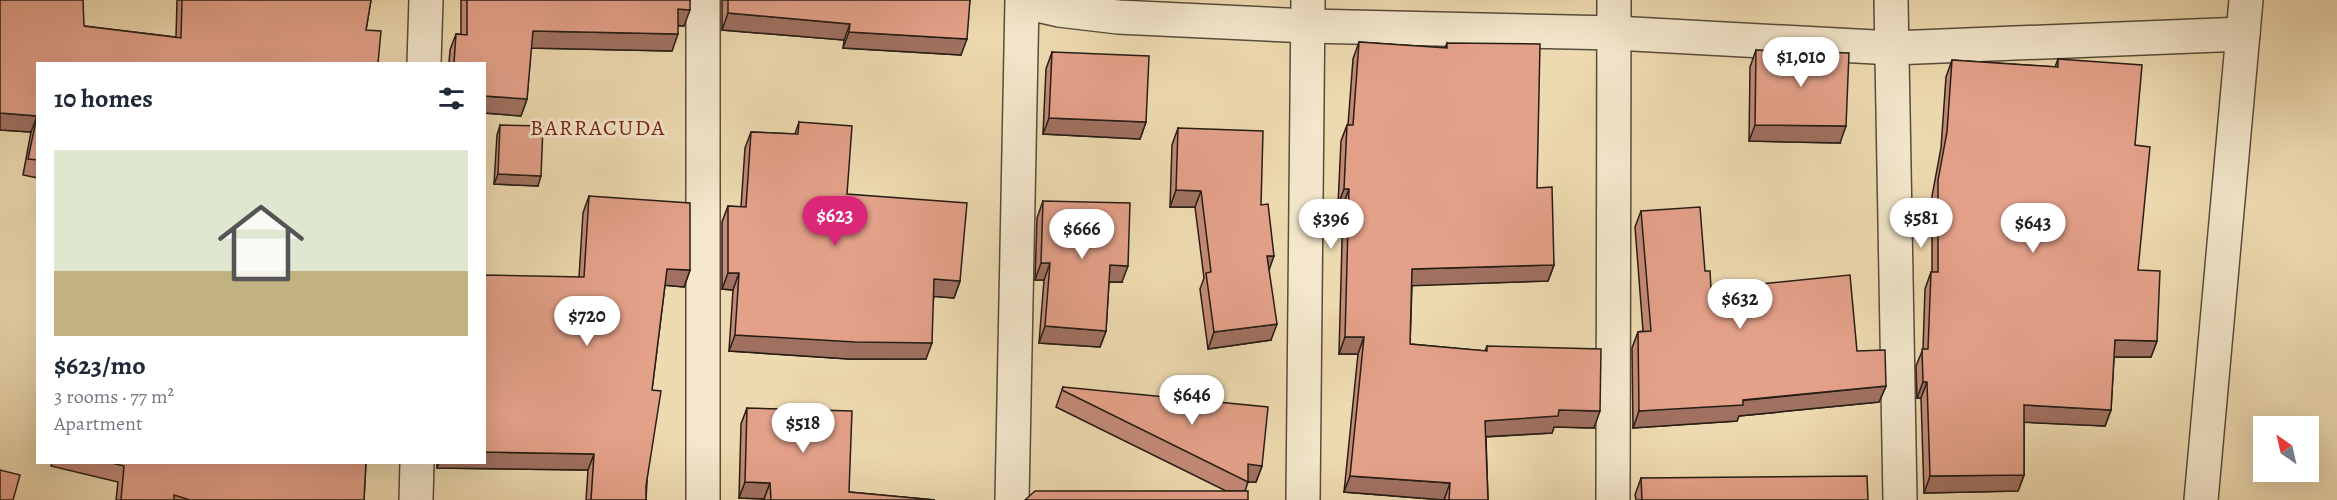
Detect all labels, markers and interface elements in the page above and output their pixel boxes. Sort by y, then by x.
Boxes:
pin: $1,010 [1752,37,1850,88]
text: $1,010 [1776,43,1826,70]
text: 10 homes [54,81,153,116]
icon: filters [435,82,468,115]
district label: BARRACUDA [530,113,666,143]
icon: home [207,189,315,297]
pin: $623 [799,196,871,247]
pin: $581 [1885,198,1957,249]
pin: $396 [1295,199,1367,250]
text: $623 [817,202,853,229]
pin: $643 [1997,203,2069,254]
text: $581 [1904,204,1938,231]
text: $396 [1313,205,1349,232]
pin: $666 [1046,209,1118,260]
text: $643 [2015,209,2051,236]
text: $666 [1063,215,1101,242]
pin: $632 [1704,279,1776,330]
text: $632 [1722,285,1758,312]
pin: $720 [551,296,623,347]
text: $720 [568,302,606,329]
text: $623/mo [54,348,146,383]
pin: $646 [1156,375,1228,426]
text: $646 [1173,381,1211,408]
text: 3 rooms · 77 m² [54,383,174,410]
pin: $518 [767,403,839,454]
text: $518 [786,409,820,436]
text: Apartment [54,410,143,437]
north arrow [2253,416,2319,482]
map controls [2253,416,2319,482]

